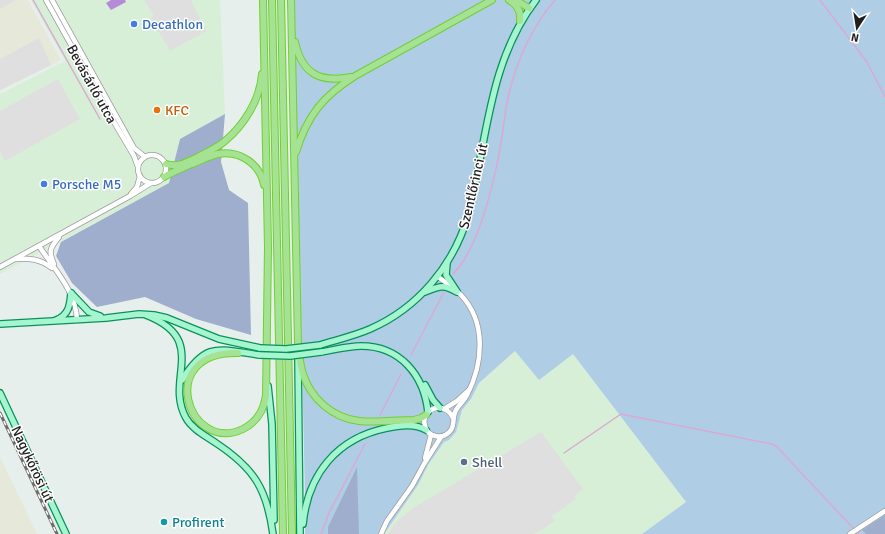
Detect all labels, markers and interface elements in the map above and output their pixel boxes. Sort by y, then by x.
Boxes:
north arrow [837,8,877,48]
place label: Decathlon [142,16,203,33]
marker: Decathlon [129,19,139,29]
text: N [850,30,860,44]
street label: Bevásárló utca [63,42,120,127]
place label: KFC [165,102,189,119]
marker: KFC [152,105,162,115]
street label: Szentlőrinci út [455,141,492,231]
place label: Porsche M5 [52,176,121,193]
marker: Porsche M5 [39,179,49,189]
street label: Nagykőrösi út [7,423,58,505]
place label: Shell [472,454,502,471]
marker: Shell [459,457,469,467]
place label: Profirent [172,514,224,531]
marker: Profirent [159,517,169,527]

